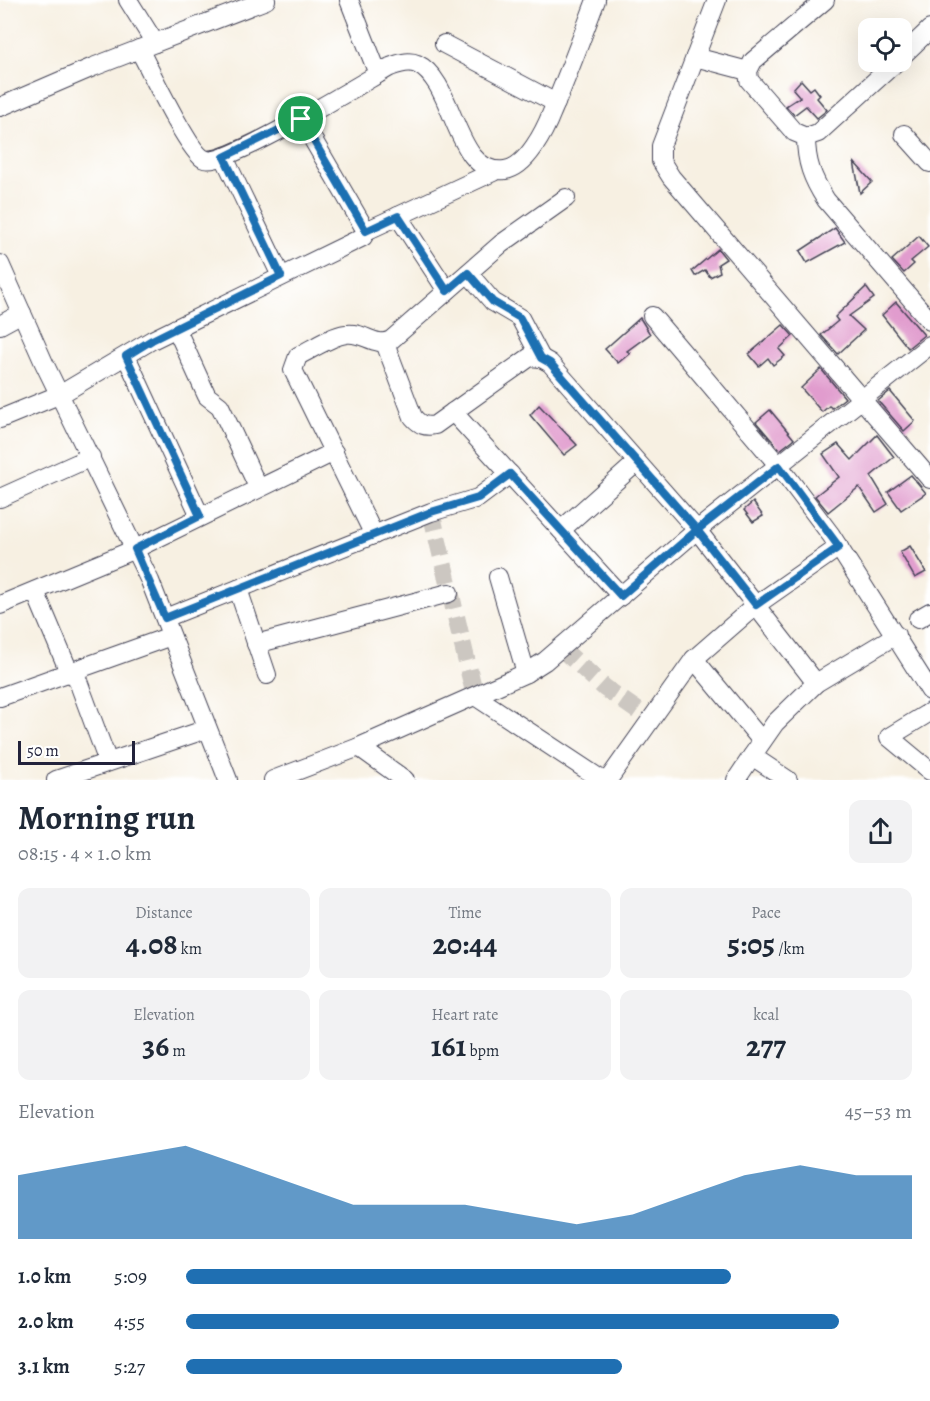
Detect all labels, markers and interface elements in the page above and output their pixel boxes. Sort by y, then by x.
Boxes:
map controls [858,18,912,72]
button: locate [858,18,912,72]
pin [275,93,326,144]
icon: arrive [284,102,317,135]
scale bar [18,738,135,766]
text: 50 m [27,740,59,762]
text: Morning run [18,795,195,840]
button: share [849,800,912,863]
text: 08:15 · 4 × 1.0 km [18,840,152,867]
text: Distance [135,902,193,924]
text: Time [448,902,482,924]
text: Pace [751,902,781,924]
text: 4.08 [126,924,178,964]
text: 20:44 [433,924,497,964]
text: 5:05 [727,924,775,964]
text: km [178,938,202,960]
text: /km [775,938,805,960]
text: Elevation [133,1004,195,1026]
text: Heart rate [432,1004,498,1026]
text: kcal [753,1004,779,1026]
text: 36 [142,1026,169,1066]
text: 161 [431,1026,466,1066]
text: 277 [746,1026,786,1066]
text: m [169,1040,186,1062]
text: bpm [466,1040,499,1062]
text: Elevation [18,1098,95,1125]
text: 45–53 m [845,1098,912,1125]
text: 1.0 km [18,1263,71,1290]
text: 5:09 [114,1263,147,1290]
text: 2.0 km [18,1308,74,1335]
text: 4:55 [114,1308,145,1335]
text: 3.1 km [18,1353,70,1380]
text: 5:27 [114,1353,145,1380]

